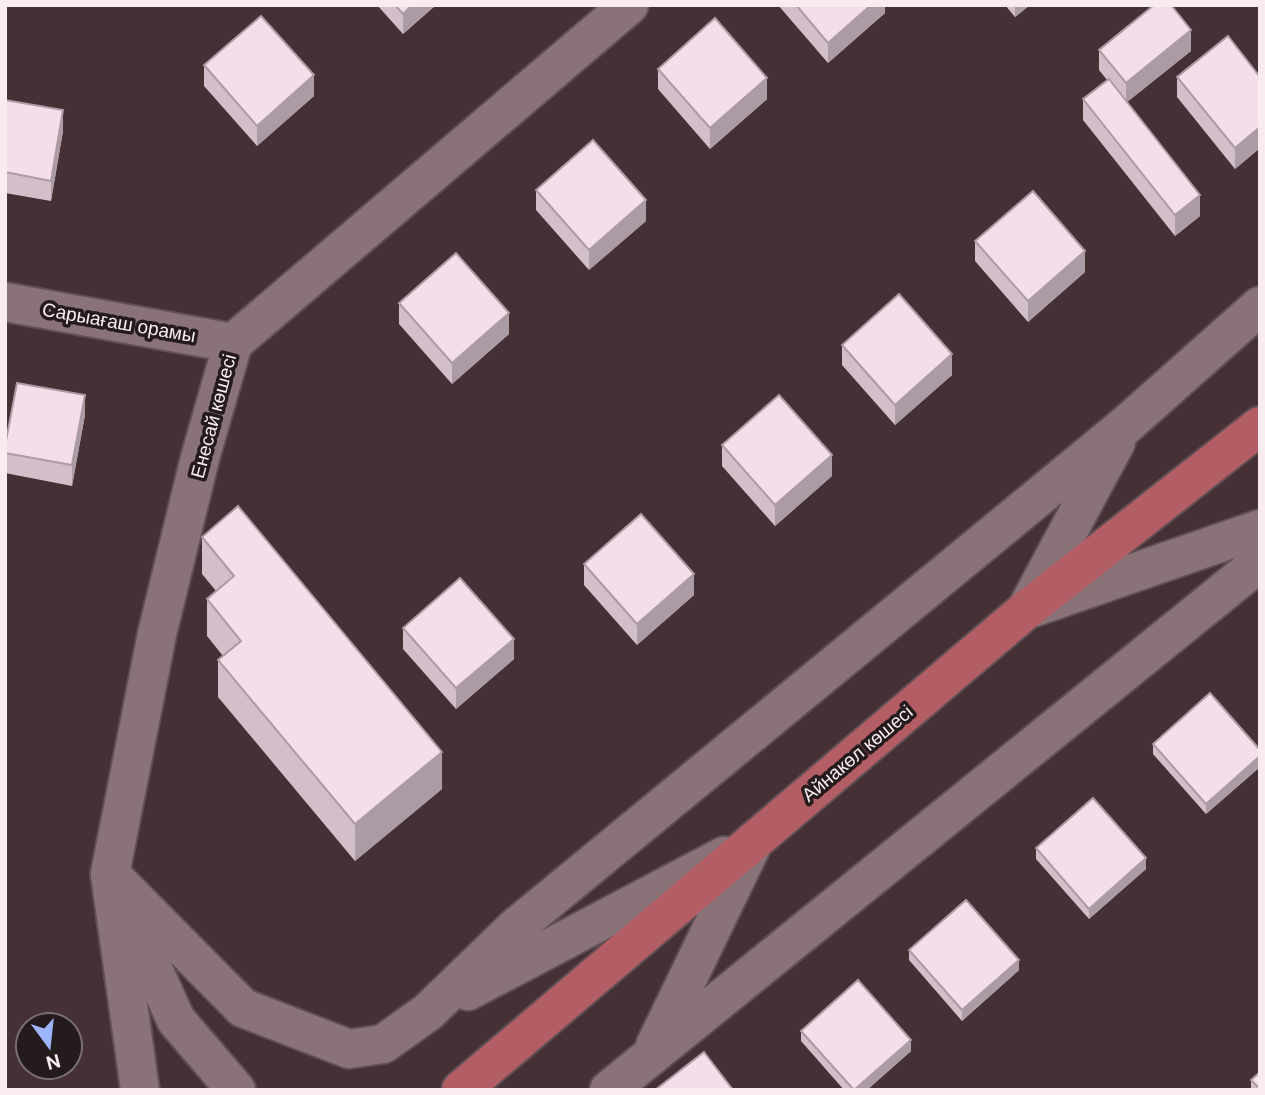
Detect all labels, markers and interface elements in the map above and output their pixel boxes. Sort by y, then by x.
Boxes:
street label: Сарыағаш орамы [40,297,198,348]
street label: Енесай көшесі [185,351,242,481]
street label: Айнакөл көшесі [797,700,918,807]
north arrow [14,1011,84,1081]
text: N [43,1048,63,1076]

